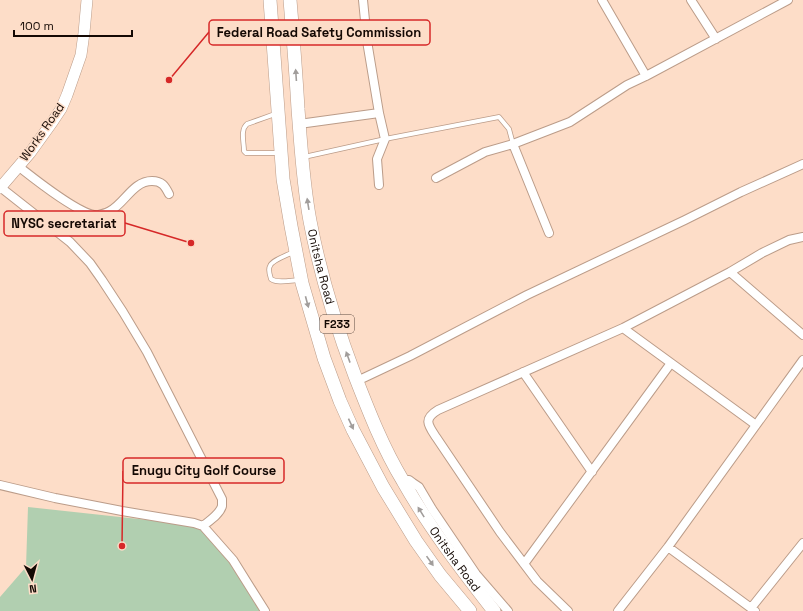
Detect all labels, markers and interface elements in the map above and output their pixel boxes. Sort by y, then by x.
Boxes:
scale bar [14,12,132,38]
text: 100 m [20,18,54,34]
callout: Federal Road Safety Commission [209,20,430,45]
text: Federal Road Safety Commission [217,24,421,41]
one-way arrow [292,69,299,81]
street label: Works Road [16,100,68,164]
one-way arrow [304,198,310,210]
callout: NYSC secretariat [4,211,125,236]
text: NYSC secretariat [11,215,117,232]
street label: Onitsha Road [304,228,338,306]
one-way arrow [304,296,310,308]
road number: F233 [320,315,354,333]
one-way arrow [344,350,350,362]
one-way arrow [348,419,354,430]
callout: Enugu City Golf Course [123,458,284,483]
text: Enugu City Golf Course [132,462,276,479]
one-way arrow [418,506,425,517]
street label: Onitsha Road [426,523,484,595]
one-way arrow [426,555,434,566]
north arrow [12,559,52,599]
text: N [29,582,37,596]

